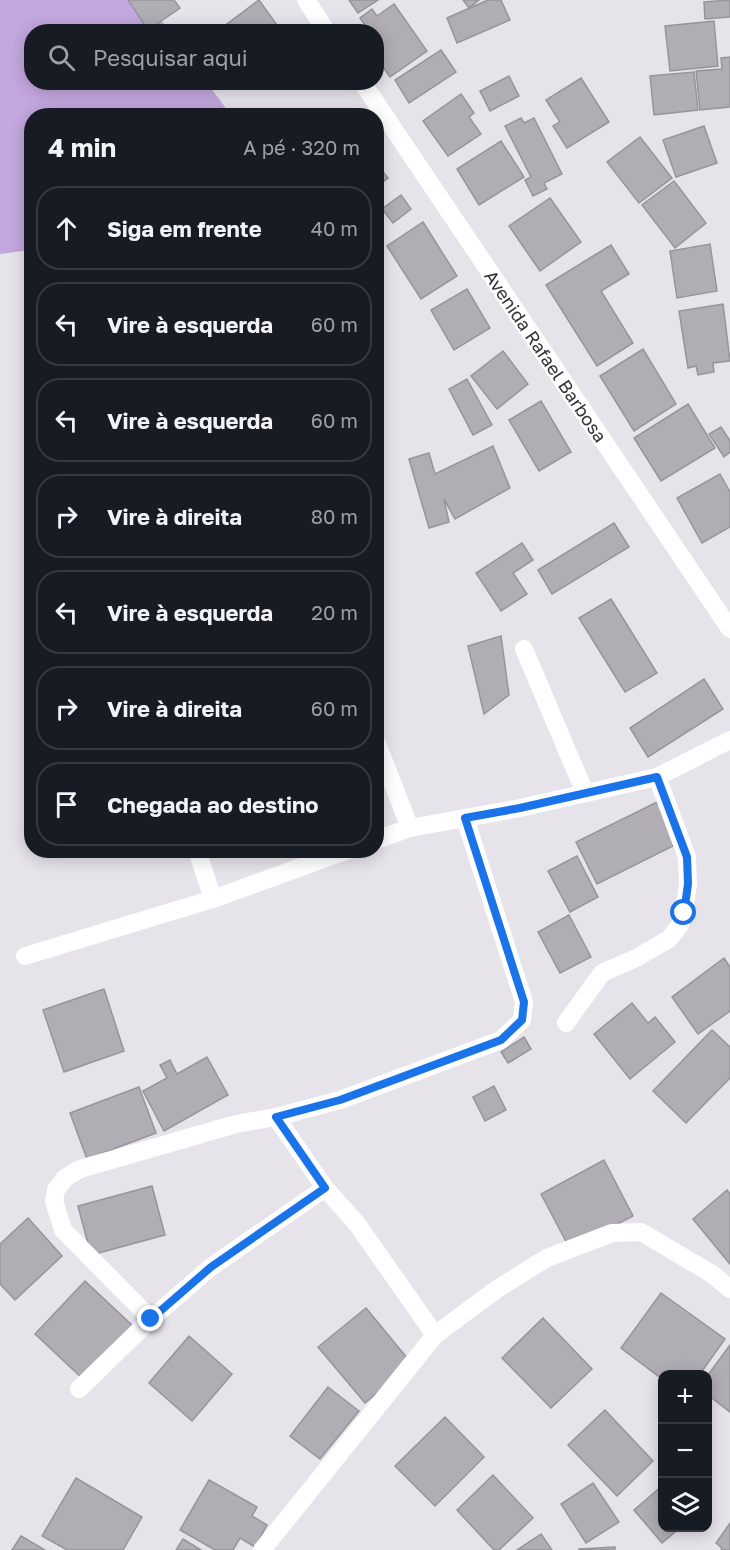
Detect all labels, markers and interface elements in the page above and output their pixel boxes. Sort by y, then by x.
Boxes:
search box [24,24,384,90]
icon: search [45,41,78,74]
text: Pesquisar aqui [93,44,248,71]
text: 4 min [48,132,116,163]
text: A pé · 320 m [243,135,360,159]
icon: ahead [50,212,83,245]
text: Siga em frente [107,215,262,242]
text: 40 m [311,216,358,240]
street label: Avenida Rafael Barbosa [480,266,612,446]
icon: left [50,308,83,341]
text: Vire à esquerda [107,311,273,338]
text: 60 m [311,312,358,336]
icon: left [50,404,83,437]
text: Vire à esquerda [107,407,273,434]
text: 60 m [311,408,358,432]
icon: right [50,500,83,533]
text: Vire à direita [107,503,242,530]
text: 80 m [311,504,358,528]
icon: left [50,596,83,629]
text: Vire à esquerda [107,599,273,626]
text: 20 m [311,600,358,624]
icon: right [50,692,83,725]
text: Vire à direita [107,695,242,722]
text: 60 m [311,696,358,720]
icon: arrive [50,788,83,821]
text: Chegada ao destino [107,791,319,818]
route start [670,899,696,925]
route end [137,1305,163,1331]
map controls [658,1370,712,1532]
button: + [658,1370,712,1424]
button: − [658,1424,712,1478]
button: layers [658,1478,712,1532]

